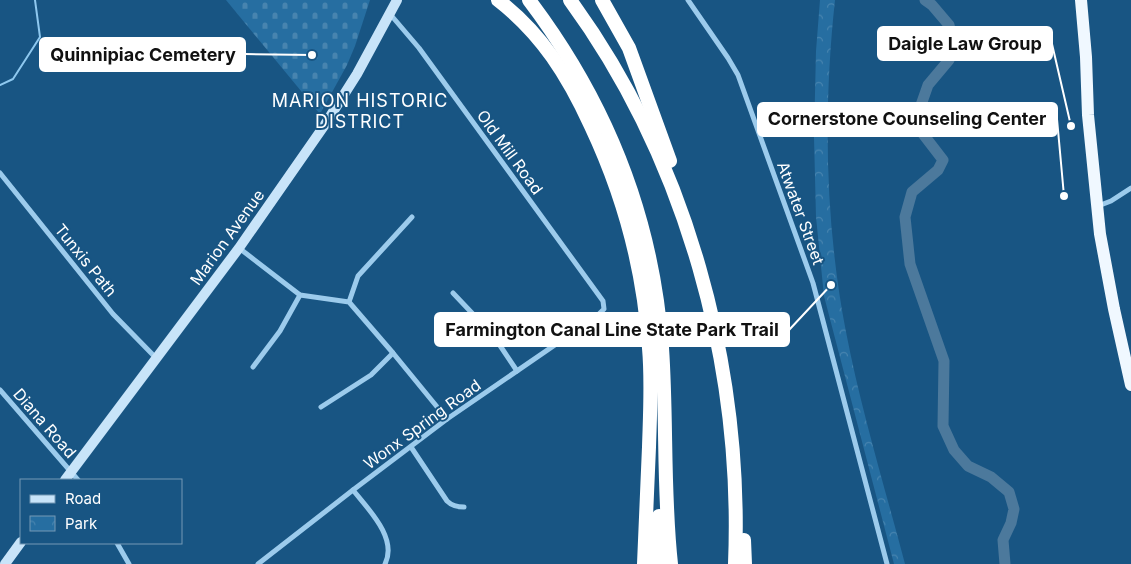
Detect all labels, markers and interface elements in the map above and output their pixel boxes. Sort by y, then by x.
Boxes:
callout: Daigle Law Group [878,27,1052,60]
text: Daigle Law Group [888,33,1042,54]
callout: Quinnipiac Cemetery [40,38,245,71]
text: Quinnipiac Cemetery [50,44,236,65]
district label: MARION HISTORIC DISTRICT [272,90,448,132]
callout: Cornerstone Counseling Center [758,103,1057,136]
street label: Old Mill Road [473,106,547,198]
text: Cornerstone Counseling Center [768,108,1046,129]
street label: Atwater Street [773,159,829,267]
street label: Marion Avenue [186,185,268,289]
street label: Tunxis Path [51,220,121,300]
callout: Farmington Canal Line State Park Trail [435,313,789,346]
text: Farmington Canal Line State Park Trail [445,319,779,340]
street label: Wonx Spring Road [360,375,484,473]
street label: Diana Road [9,384,81,462]
legend [20,479,182,544]
text: Road [65,489,101,508]
text: Park [65,514,98,533]

